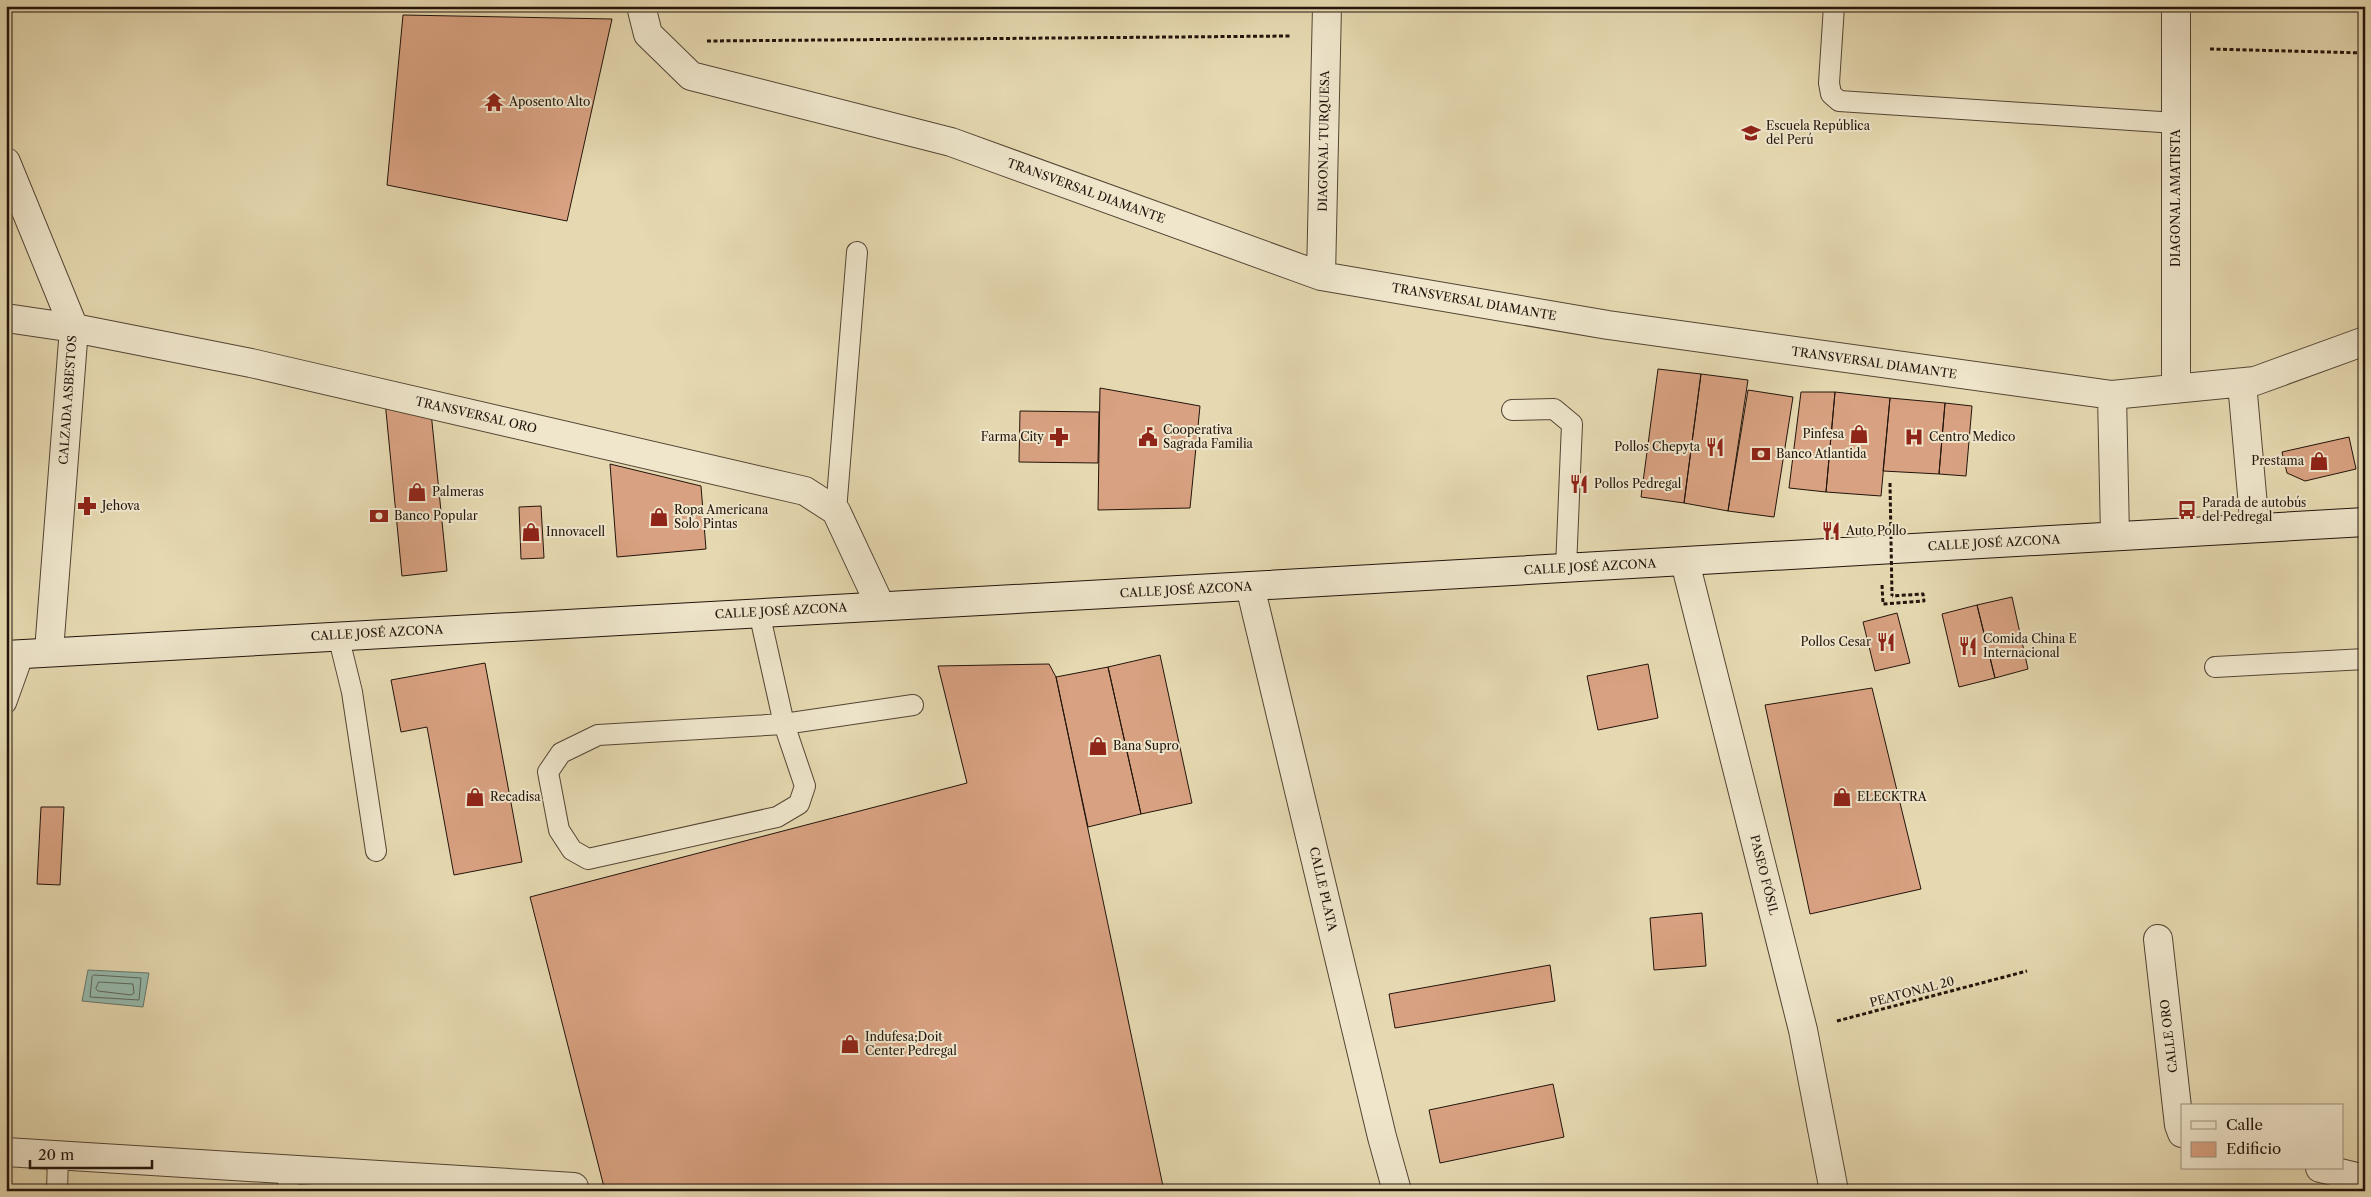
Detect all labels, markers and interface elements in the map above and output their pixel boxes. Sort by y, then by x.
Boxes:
street label: DIAGONAL TURQUESA [1315,69,1332,212]
temple icon: Aposento Alto [483,91,505,113]
place label: Aposento Alto [508,94,590,109]
place label: Escuela República del Perú [1766,118,1871,147]
school or university icon: Escuela República del Perú [1740,122,1762,144]
street label: DIAGONAL AMATISTA [2168,128,2183,267]
street label: TRANSVERSAL DIAMANTE [1005,155,1167,226]
street label: TRANSVERSAL DIAMANTE [1390,280,1558,323]
street label: CALZADA ASBESTOS [56,335,80,465]
street label: TRANSVERSAL DIAMANTE [1790,343,1958,382]
street label: TRANSVERSAL ORO [414,393,538,436]
place label: Cooperativa Sagrada Familia [1163,422,1254,451]
shop icon: Pinfesa [1848,423,1870,445]
pharmacy icon: Farma City [1048,426,1070,448]
public building icon: Cooperativa Sagrada Familia [1137,426,1159,448]
place label: Pinfesa [1802,426,1845,441]
hospital icon: Centro Medico [1903,426,1925,448]
place label: Farma City [981,429,1044,444]
place label: Centro Medico [1929,429,2015,444]
restaurant icon: Pollos Chepyta [1704,436,1726,458]
place label: Pollos Chepyta [1614,439,1701,454]
bank icon: Banco Atlantida [1750,443,1772,465]
place label: Banco Atlantida [1776,446,1867,461]
shop icon: Prestama [2308,450,2330,472]
place label: Prestama [2251,453,2305,468]
restaurant icon: Pollos Pedregal [1568,473,1590,495]
place label: Pollos Pedregal [1594,476,1682,491]
shop icon: Palmeras [406,481,428,503]
place label: Palmeras [432,484,484,499]
pharmacy icon: Jehova [76,495,98,517]
place label: Parada de autobús del Pedregal [2202,495,2306,524]
place label: Jehova [100,498,140,513]
bus stop icon: Parada de autobús del Pedregal [2176,499,2198,521]
place label: Ropa Americana Solo Pintas [674,502,769,531]
bank icon: Banco Popular [368,505,390,527]
shop icon: Ropa Americana Solo Pintas [648,506,670,528]
place label: Banco Popular [394,508,478,523]
restaurant icon: Auto Pollo [1820,520,1842,542]
shop icon: Innovacell [520,521,542,543]
place label: Auto Pollo [1845,523,1906,538]
place label: Innovacell [546,524,606,539]
street label: CALLE JOSÉ AZCONA [1927,530,2062,553]
street label: CALLE JOSÉ AZCONA [1523,554,1658,577]
street label: CALLE JOSÉ AZCONA [1119,577,1254,600]
street label: CALLE JOSÉ AZCONA [714,598,849,621]
street label: CALLE JOSÉ AZCONA [310,620,445,643]
restaurant icon: Pollos Cesar [1875,631,1897,653]
place label: Comida China E Internacional [1983,631,2077,660]
place label: Pollos Cesar [1801,634,1871,649]
restaurant icon: Comida China E Internacional [1957,635,1979,657]
shop icon: Bana Supro [1087,735,1109,757]
place label: Bana Supro [1113,738,1179,753]
shop icon: Recadisa [464,786,486,808]
shop icon: ELECKTRA [1831,786,1853,808]
place label: Recadisa [490,789,541,804]
place label: ELECKTRA [1857,789,1928,804]
street label: PASEO FÓSIL [1747,833,1783,917]
street label: CALLE PLATA [1307,845,1341,934]
street label: PEATONAL 20 [1868,973,1956,1010]
street label: CALLE ORO [2157,999,2180,1074]
place label: Indufesa;Doit Center Pedregal [865,1029,957,1058]
shop icon: Indufesa;Doit Center Pedregal [839,1033,861,1055]
legend [2181,1104,2344,1170]
text: Calle [2226,1115,2263,1134]
scale bar [30,1137,152,1169]
text: Edificio [2226,1139,2281,1158]
text: 20 m [38,1145,74,1164]

